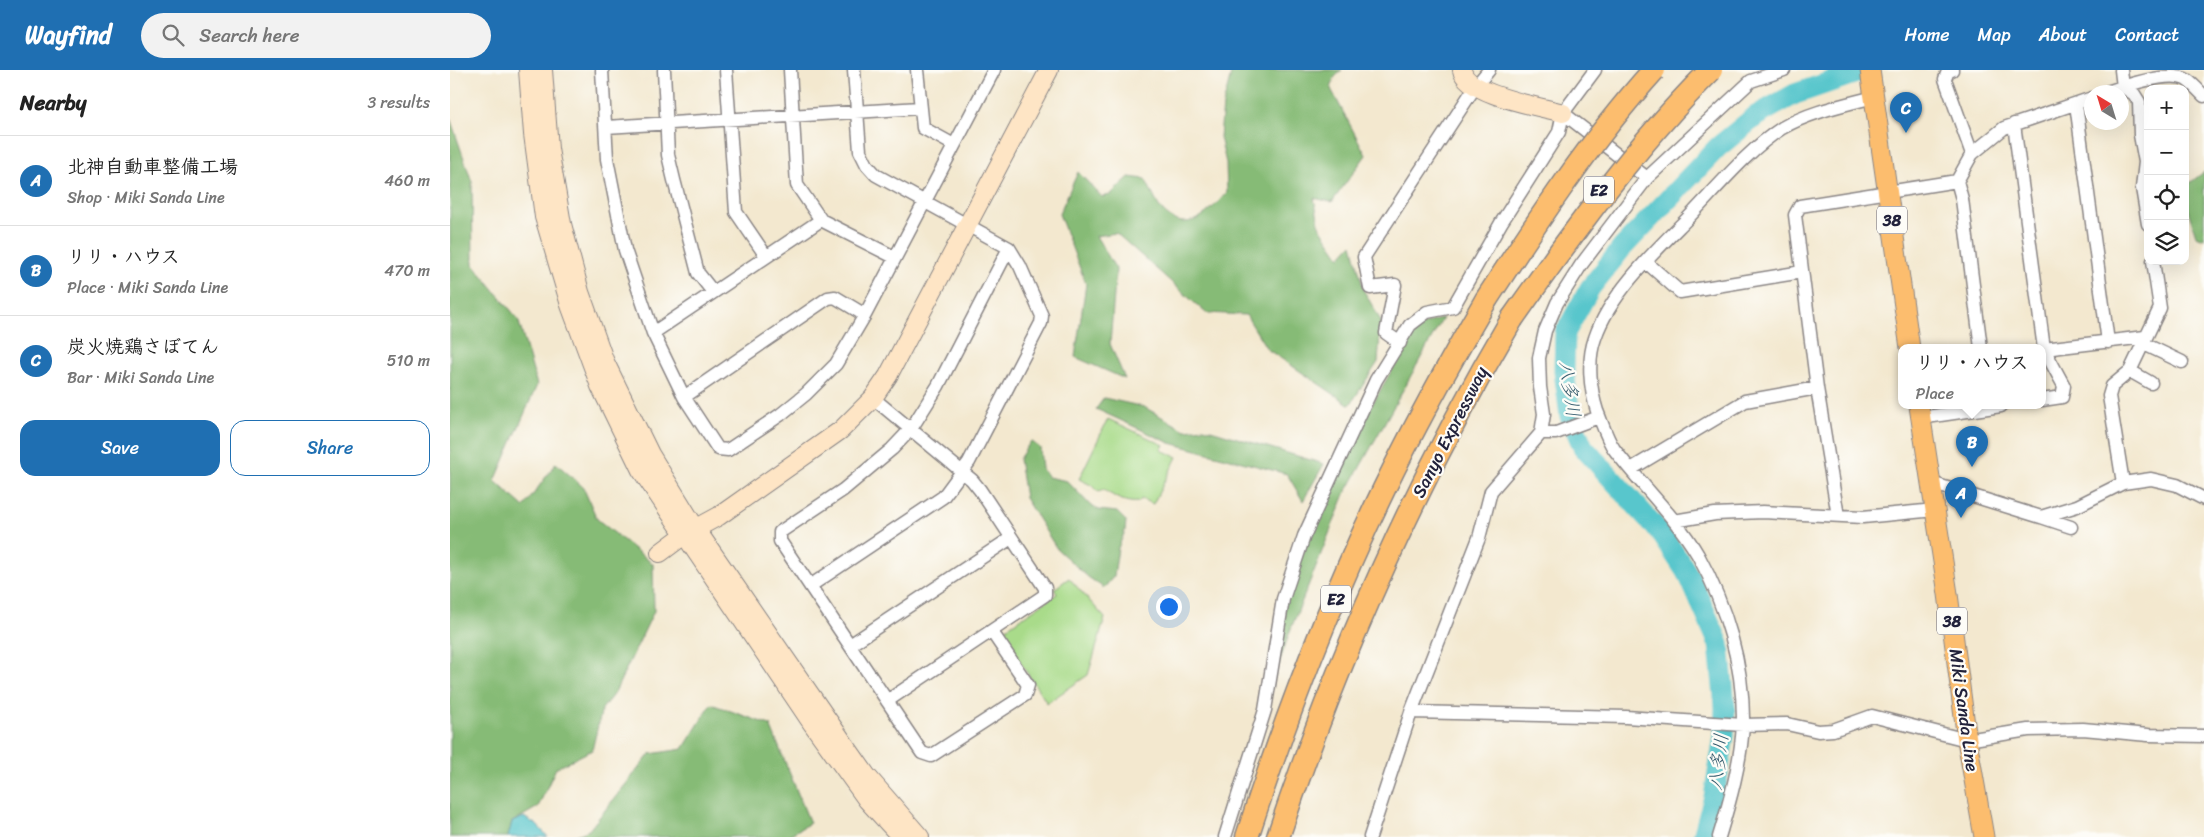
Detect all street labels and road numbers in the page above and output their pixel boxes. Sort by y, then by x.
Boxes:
road number: E2 [1584,176,1614,204]
road number: 38 [1877,206,1907,234]
street label: Sanyo Expressway [1403,360,1497,504]
road number: E2 [1321,586,1351,612]
road number: 38 [1937,608,1967,634]
street label: Miki Sanda Line [1940,646,1989,774]

